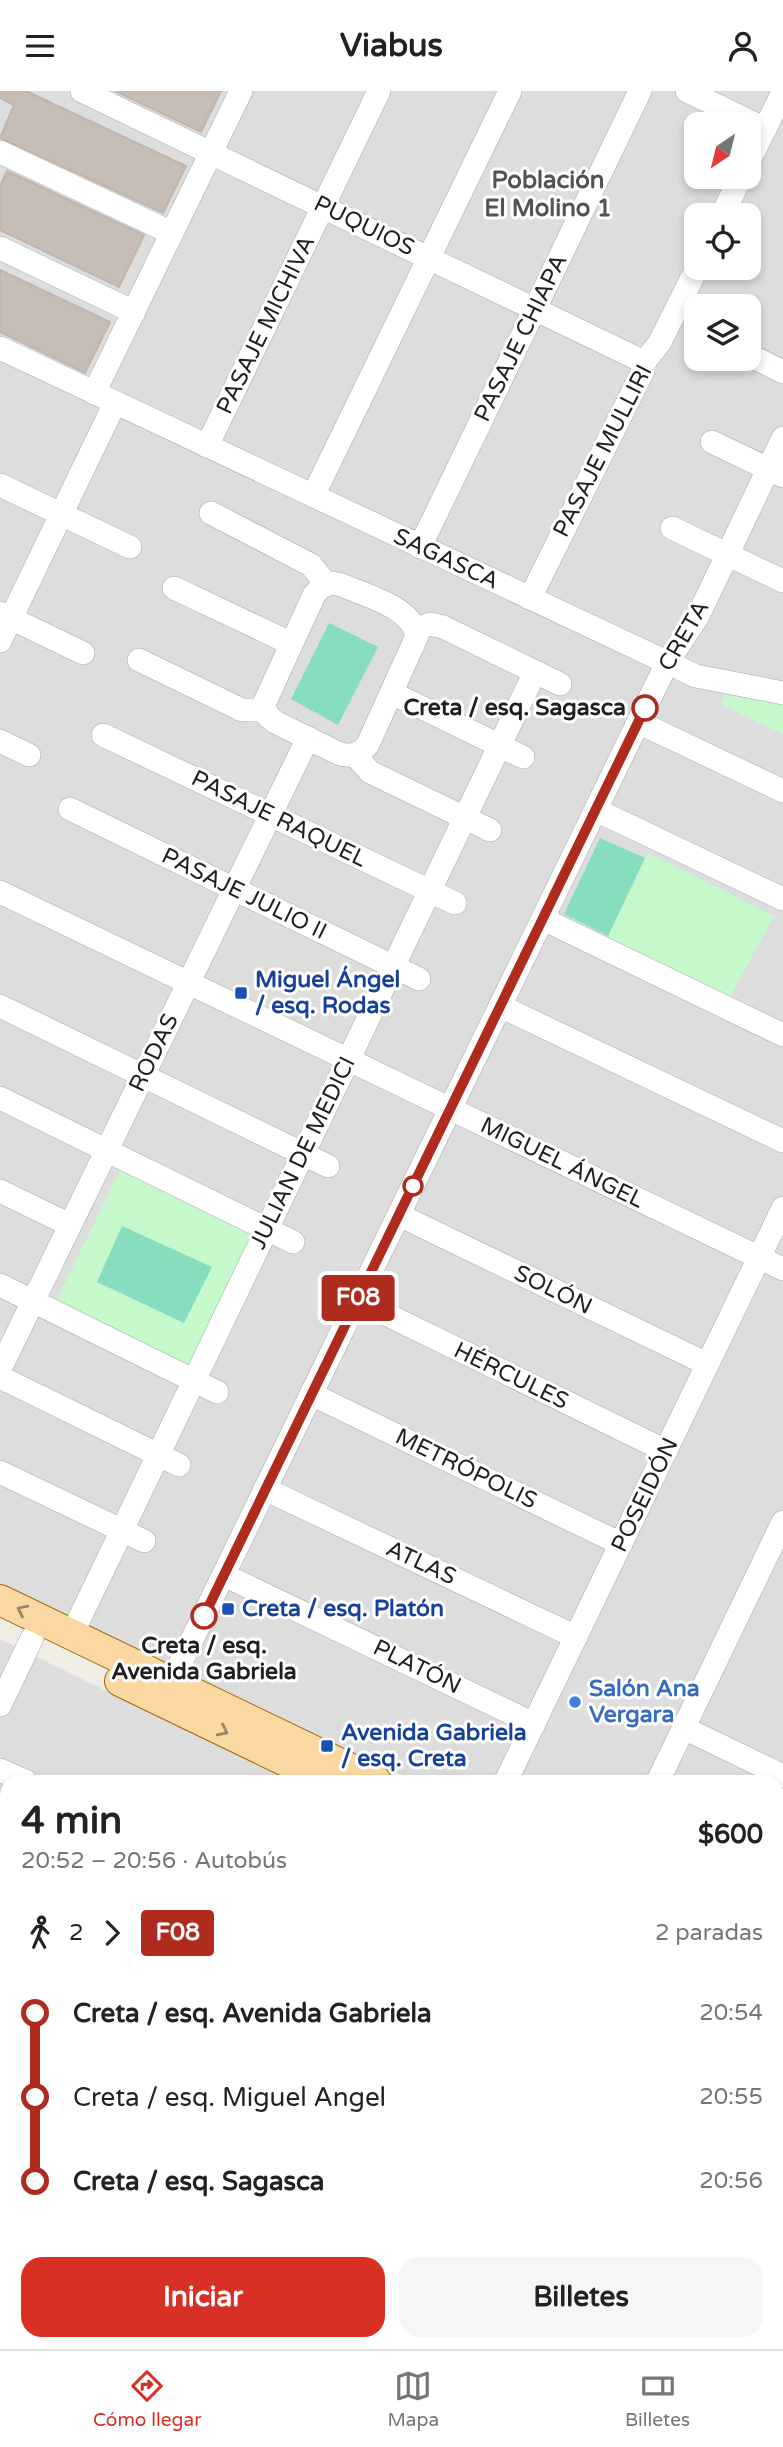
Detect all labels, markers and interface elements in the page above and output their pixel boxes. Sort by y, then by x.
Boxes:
icon: menu [21,27,59,65]
text: Viabus [340,27,443,65]
icon: person [724,27,762,65]
north arrow [684,112,761,189]
map controls [684,112,761,371]
district label: Población El Molino 1 [484,166,612,223]
street label: PUQUIOS [309,190,419,262]
button: locate [684,203,761,280]
street label: PASAJE MICHIVA [211,231,321,419]
street label: PASAJE CHIAPA [468,250,574,426]
button: layers [684,294,761,371]
street label: PASAJE MULLIRI [547,360,659,542]
street label: SAGASCA [389,522,503,596]
street label: CRETA [653,596,715,676]
place label: Creta / esq. Sagasca [404,694,626,722]
marker: Creta / esq. Sagasca [632,695,658,721]
street label: PASAJE RAQUEL [187,764,371,874]
street label: PASAJE JULIO II [157,842,331,946]
place label: Miguel Ángel / esq. Rodas [255,965,400,1020]
marker: Miguel Ángel / esq. Rodas [233,985,249,1001]
street label: RODAS [123,1009,185,1097]
street label: JULIAN DE MEDICI [244,1052,362,1254]
street label: MIGUEL ÁNGEL [476,1111,648,1215]
unlabelled marker [403,1176,423,1196]
street label: SOLÓN [509,1259,597,1321]
line badge: F08 [318,1275,398,1321]
text: F08 [336,1283,380,1312]
street label: HÉRCULES [449,1336,573,1416]
street label: METRÓPOLIS [391,1423,541,1515]
street label: POSEIDÓN [605,1433,685,1557]
street label: ATLAS [382,1535,460,1591]
place label: Creta / esq. Platón [242,1595,444,1623]
marker: Creta / esq. Platón [220,1601,236,1617]
marker: Creta / esq. Avenida Gabriela [191,1603,217,1629]
one-way arrow [17,1605,29,1619]
place label: Creta / esq. Avenida Gabriela [111,1632,297,1686]
street label: PLATÓN [368,1634,466,1700]
place label: Salón Ana Vergara [589,1675,700,1729]
marker: Salón Ana Vergara [567,1694,583,1710]
place label: Avenida Gabriela / esq. Creta [341,1719,527,1773]
one-way arrow [216,1723,228,1737]
marker: Avenida Gabriela / esq. Creta [319,1738,335,1754]
text: 4 min [21,1798,122,1844]
text: $600 [698,1819,763,1850]
text: 20:52 – 20:56 · Autobús [21,1847,287,1875]
icon: walk [21,1914,59,1952]
icon: forward [93,1914,131,1952]
text: F08 [155,1918,200,1947]
text: 2 [69,1919,83,1947]
text: 2 paradas [655,1919,763,1947]
text: Creta / esq. Avenida Gabriela [73,1998,432,2029]
text: 20:54 [699,1999,763,2027]
text: Creta / esq. Miguel Angel [73,2082,386,2113]
text: 20:55 [699,2083,763,2111]
text: Creta / esq. Sagasca [73,2166,324,2197]
text: 20:56 [699,2167,763,2195]
button: Iniciar [21,2257,385,2337]
button: Billetes [399,2257,763,2337]
tab: Cómo llegar [93,2367,202,2431]
tab: Mapa [387,2367,439,2431]
tab: Billetes [625,2367,690,2431]

